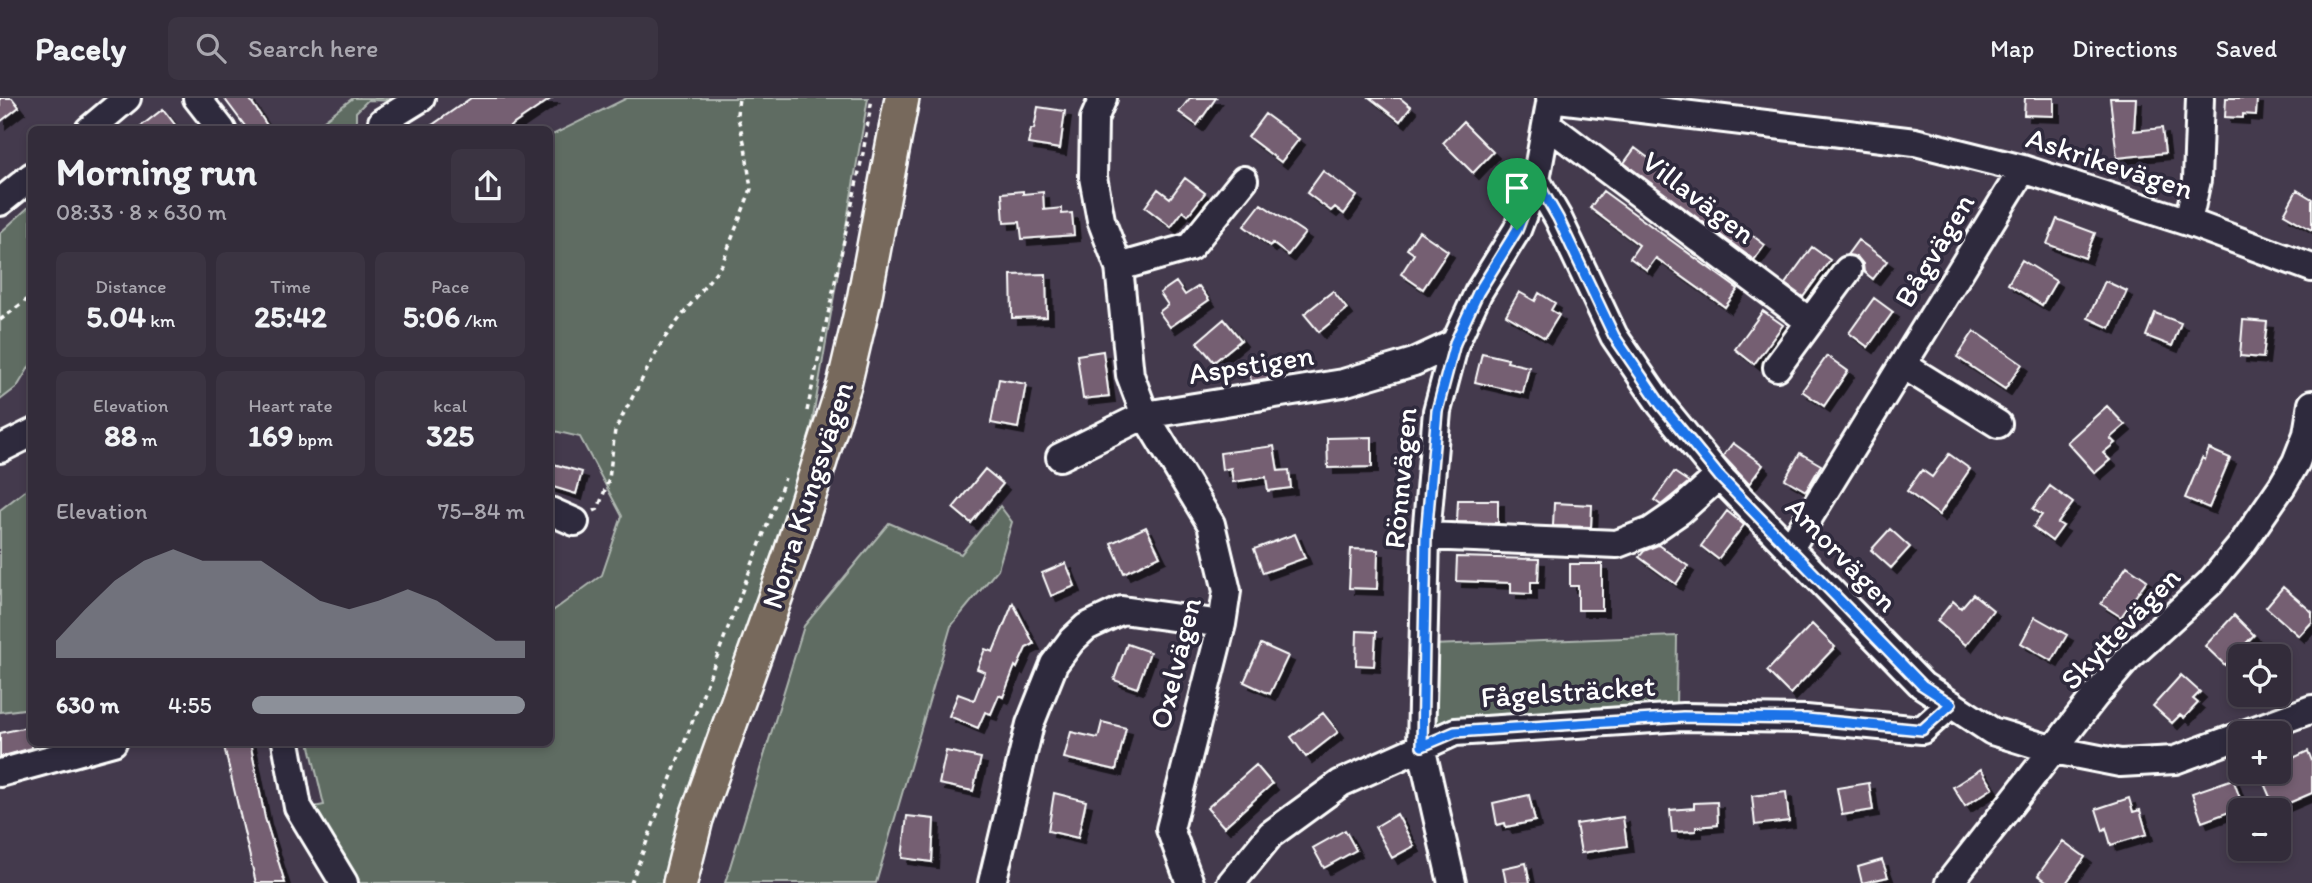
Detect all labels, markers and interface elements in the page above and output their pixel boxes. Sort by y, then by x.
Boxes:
search box [168,17,658,80]
text: Pacely [35,29,126,68]
icon: search [192,29,230,67]
text: Search here [248,32,378,64]
text: Map [1990,34,2034,63]
text: Directions [2072,34,2178,63]
text: Saved [2216,34,2277,63]
street label: Askrikevägen [2022,119,2198,207]
street label: Villavägen [1635,142,1763,252]
text: Morning run [56,149,257,195]
button: share [451,149,525,223]
pin [1487,158,1547,230]
icon: arrive [1498,169,1536,207]
street label: Bågvägen [1886,186,1982,314]
text: 08:33 · 8 × 630 m [56,198,227,226]
text: Distance [95,275,166,298]
text: Time [270,275,311,298]
text: Pace [431,275,469,298]
text: 5.04 [86,298,146,335]
text: 25:42 [254,298,327,335]
text: 5:06 [403,298,460,335]
text: km [146,309,175,332]
text: /km [460,309,498,332]
street label: Aspstigen [1186,336,1316,392]
street label: Norra Kungsvägen [753,377,861,613]
text: Elevation [93,394,169,417]
text: Heart rate [248,394,333,417]
text: kcal [433,394,467,417]
street label: Rönnvägen [1375,406,1425,550]
text: 88 [104,417,137,454]
text: 169 [248,417,293,454]
text: 325 [426,417,474,454]
text: m [137,428,157,451]
text: bpm [293,428,333,451]
street label: Amorvägen [1778,489,1906,619]
text: Elevation [56,497,147,525]
text: 75–84 m [438,497,525,525]
street label: Skyttevägen [2052,559,2188,697]
street label: Oxelvägen [1141,593,1209,733]
map controls [2228,644,2291,861]
button: locate [2228,644,2291,707]
street label: Fågelsträcket [1480,666,1656,716]
text: 630 m [56,691,119,719]
text: 4:55 [168,691,212,719]
button: + [2228,721,2291,784]
button: − [2228,798,2291,861]

